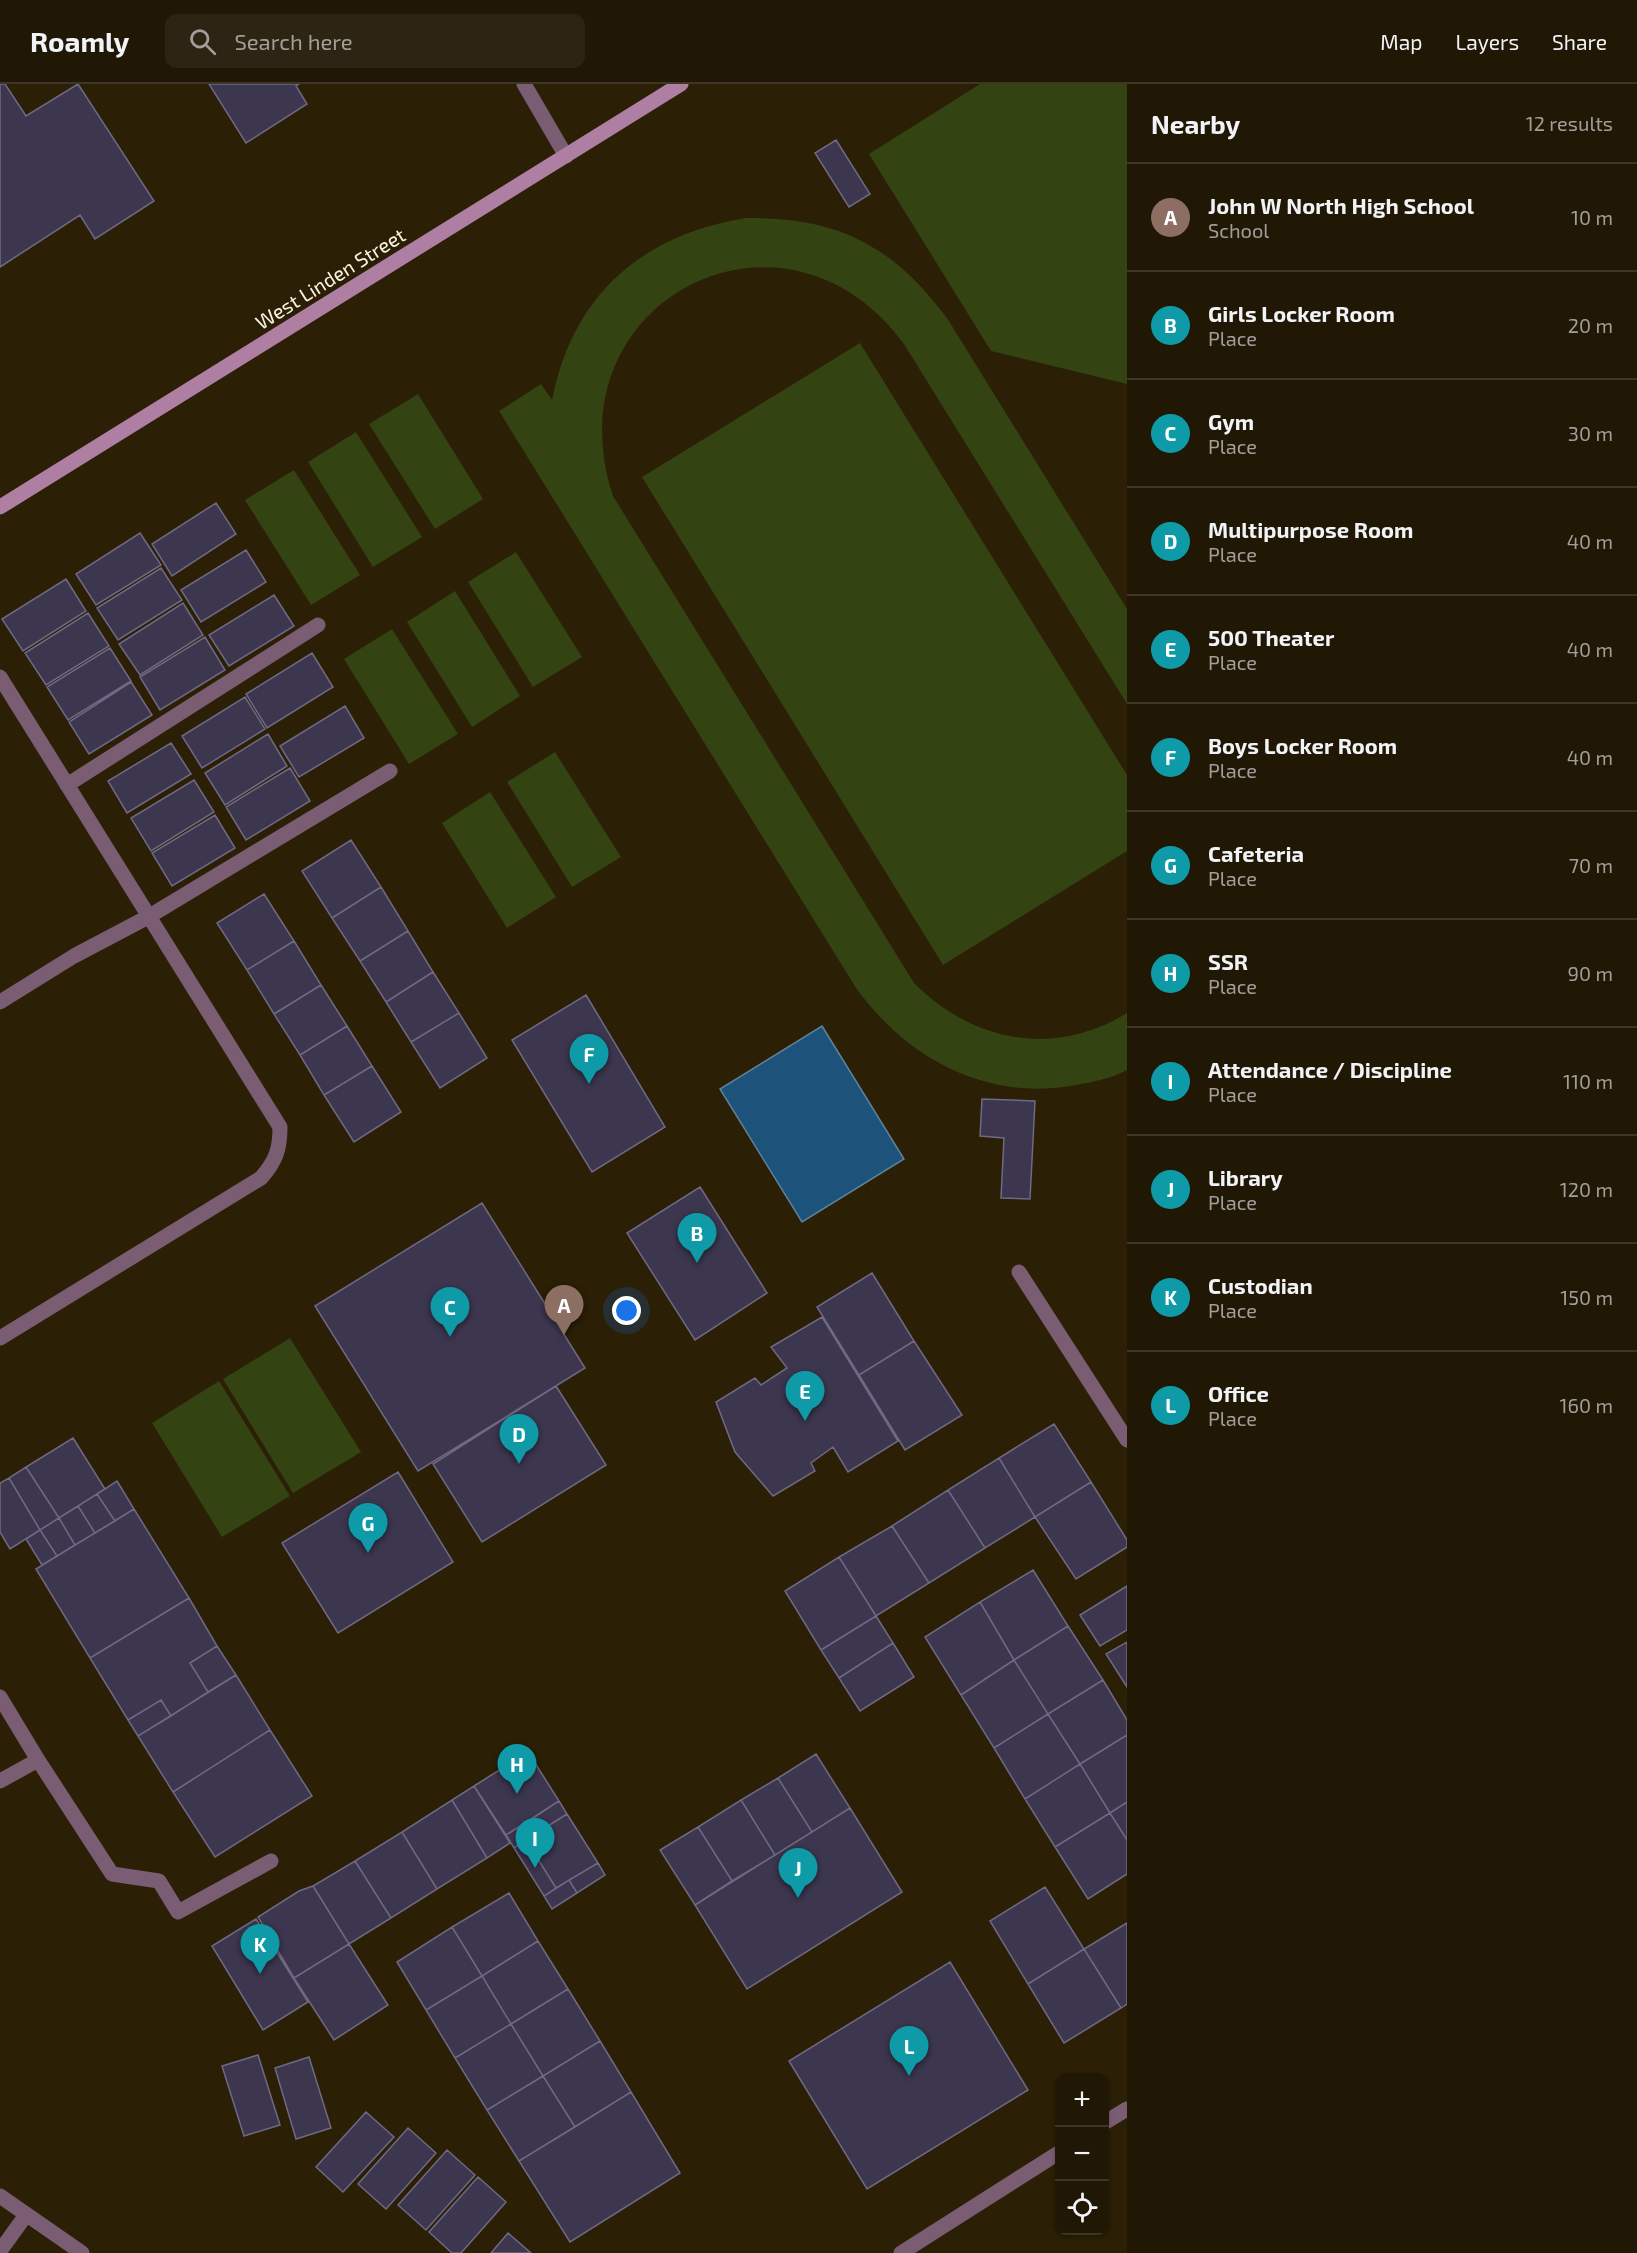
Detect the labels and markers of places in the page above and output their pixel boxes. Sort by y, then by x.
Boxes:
pin: F [570,1034,608,1084]
pin: B [678,1214,716,1263]
pin: A [544,1286,584,1335]
pin: C [430,1288,470,1337]
pin: E [786,1372,824,1421]
pin: D [500,1414,538,1464]
pin: G [348,1504,388,1553]
pin: H [498,1744,536,1794]
pin: I [516,1818,554,1868]
pin: J [778,1848,818,1898]
pin: K [240,1924,280,1974]
pin: L [890,2026,928,2076]

